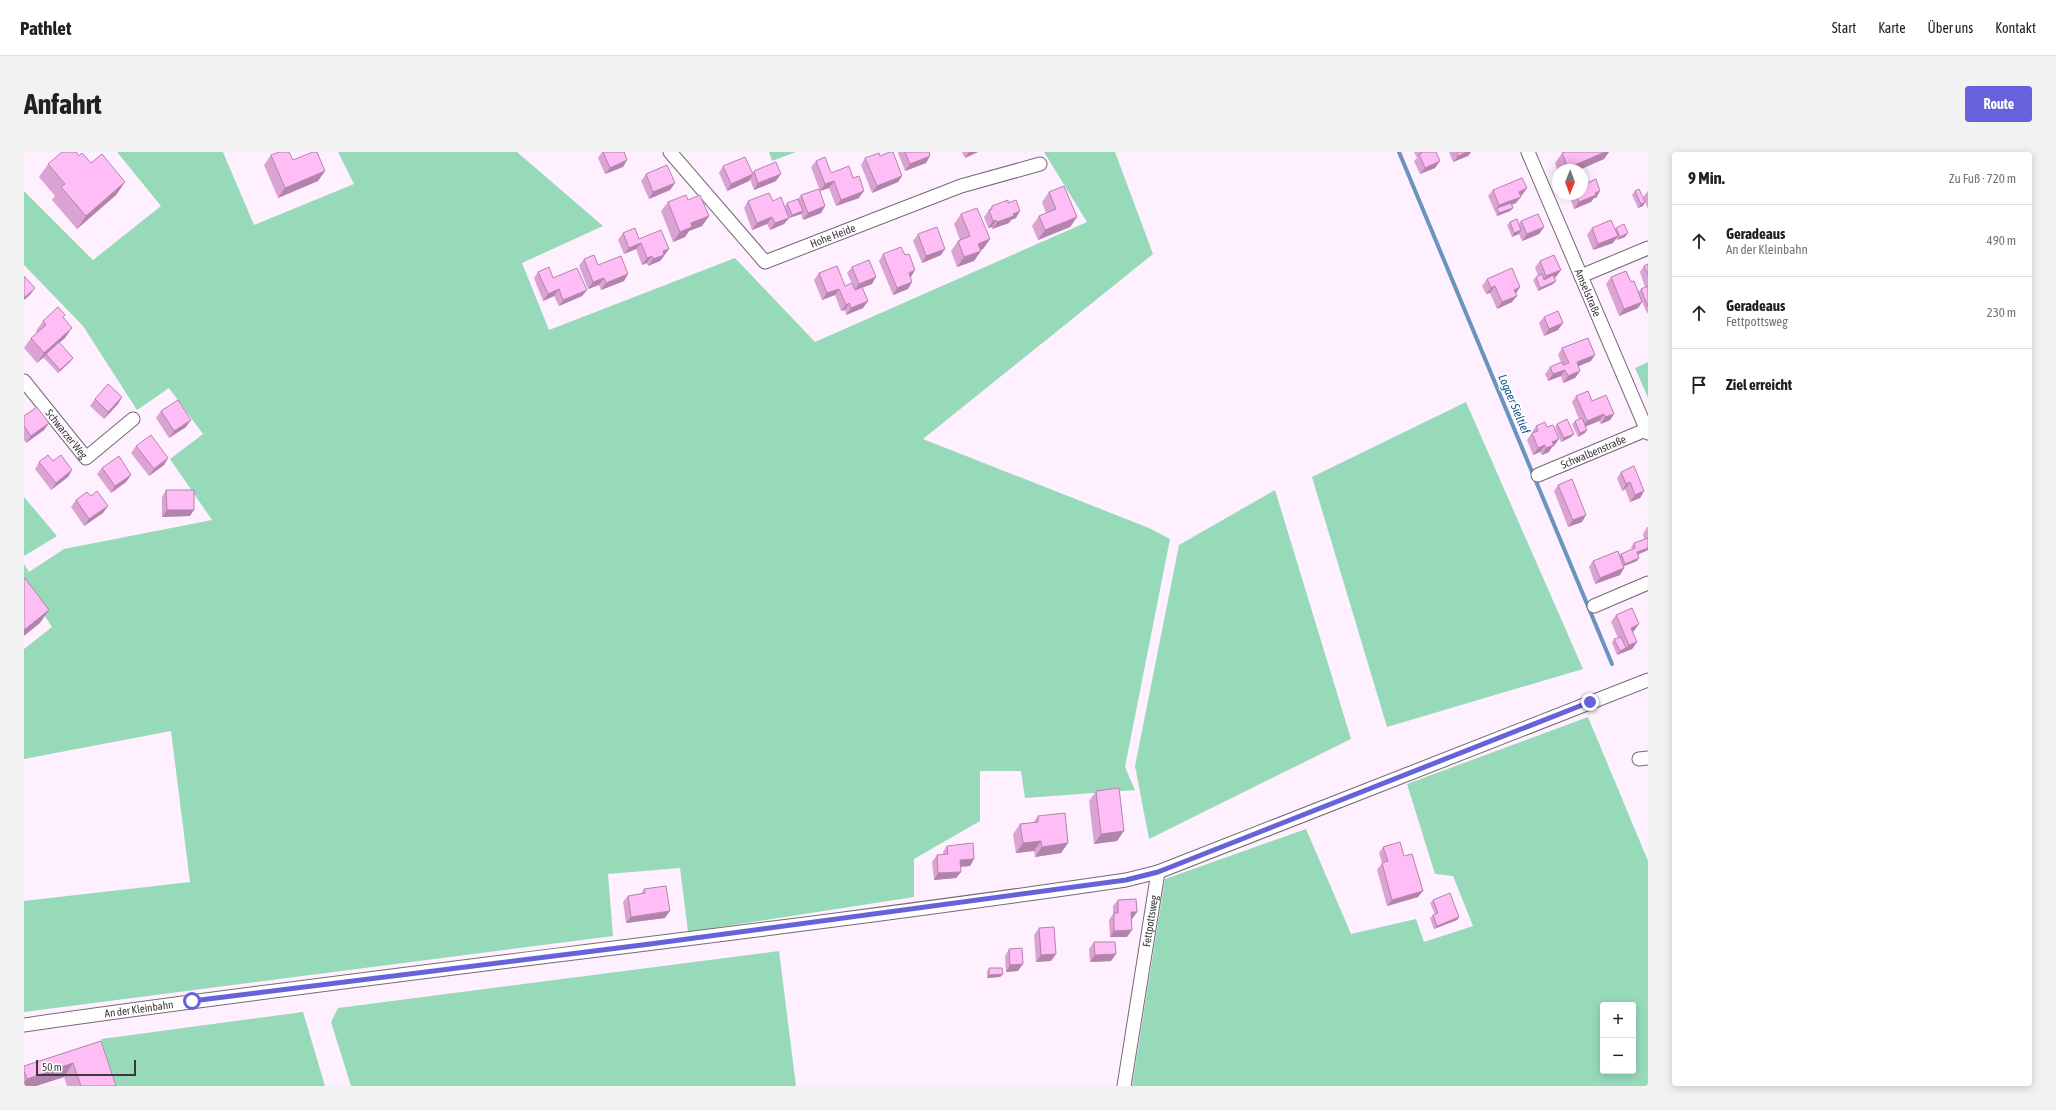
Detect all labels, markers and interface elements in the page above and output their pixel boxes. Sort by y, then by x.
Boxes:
text: Pathlet [20,17,71,39]
text: Start [1832,20,1856,36]
text: Karte [1878,20,1906,36]
text: Über uns [1928,20,1973,36]
text: Kontakt [1995,20,2036,36]
button: Route [1965,86,2032,122]
text: Anfahrt [24,88,102,120]
north arrow [1552,164,1588,200]
text: 9 Min. [1688,168,1725,188]
text: Zu Fuß · 720 m [1949,171,2016,186]
street label: Hohe Heide [808,222,857,250]
text: Geradeaus [1726,225,1785,242]
icon: ahead [1688,230,1710,252]
text: 490 m [1987,233,2016,248]
text: An der Kleinbahn [1726,242,1808,257]
street label: Amselstraße [1573,267,1604,318]
text: Geradeaus [1726,297,1785,314]
icon: ahead [1688,302,1710,324]
text: 230 m [1987,305,2016,320]
text: Fettpottsweg [1726,314,1788,329]
water label: Logaer Sieltief [1495,372,1533,437]
icon: arrive [1688,374,1710,396]
text: Ziel erreicht [1726,376,1792,393]
street label: Schwarzer Weg [43,407,90,461]
street label: Schwalbenstraße [1559,433,1628,471]
route end [1581,693,1599,711]
street label: Fettpottsweg [1140,894,1160,948]
route start [183,992,201,1010]
street label: An der Kleinbahn [104,998,174,1020]
map controls [1600,1002,1636,1074]
button: + [1600,1002,1636,1038]
button: − [1600,1038,1636,1074]
scale bar [36,1058,136,1077]
text: 50 m [42,1061,62,1073]

